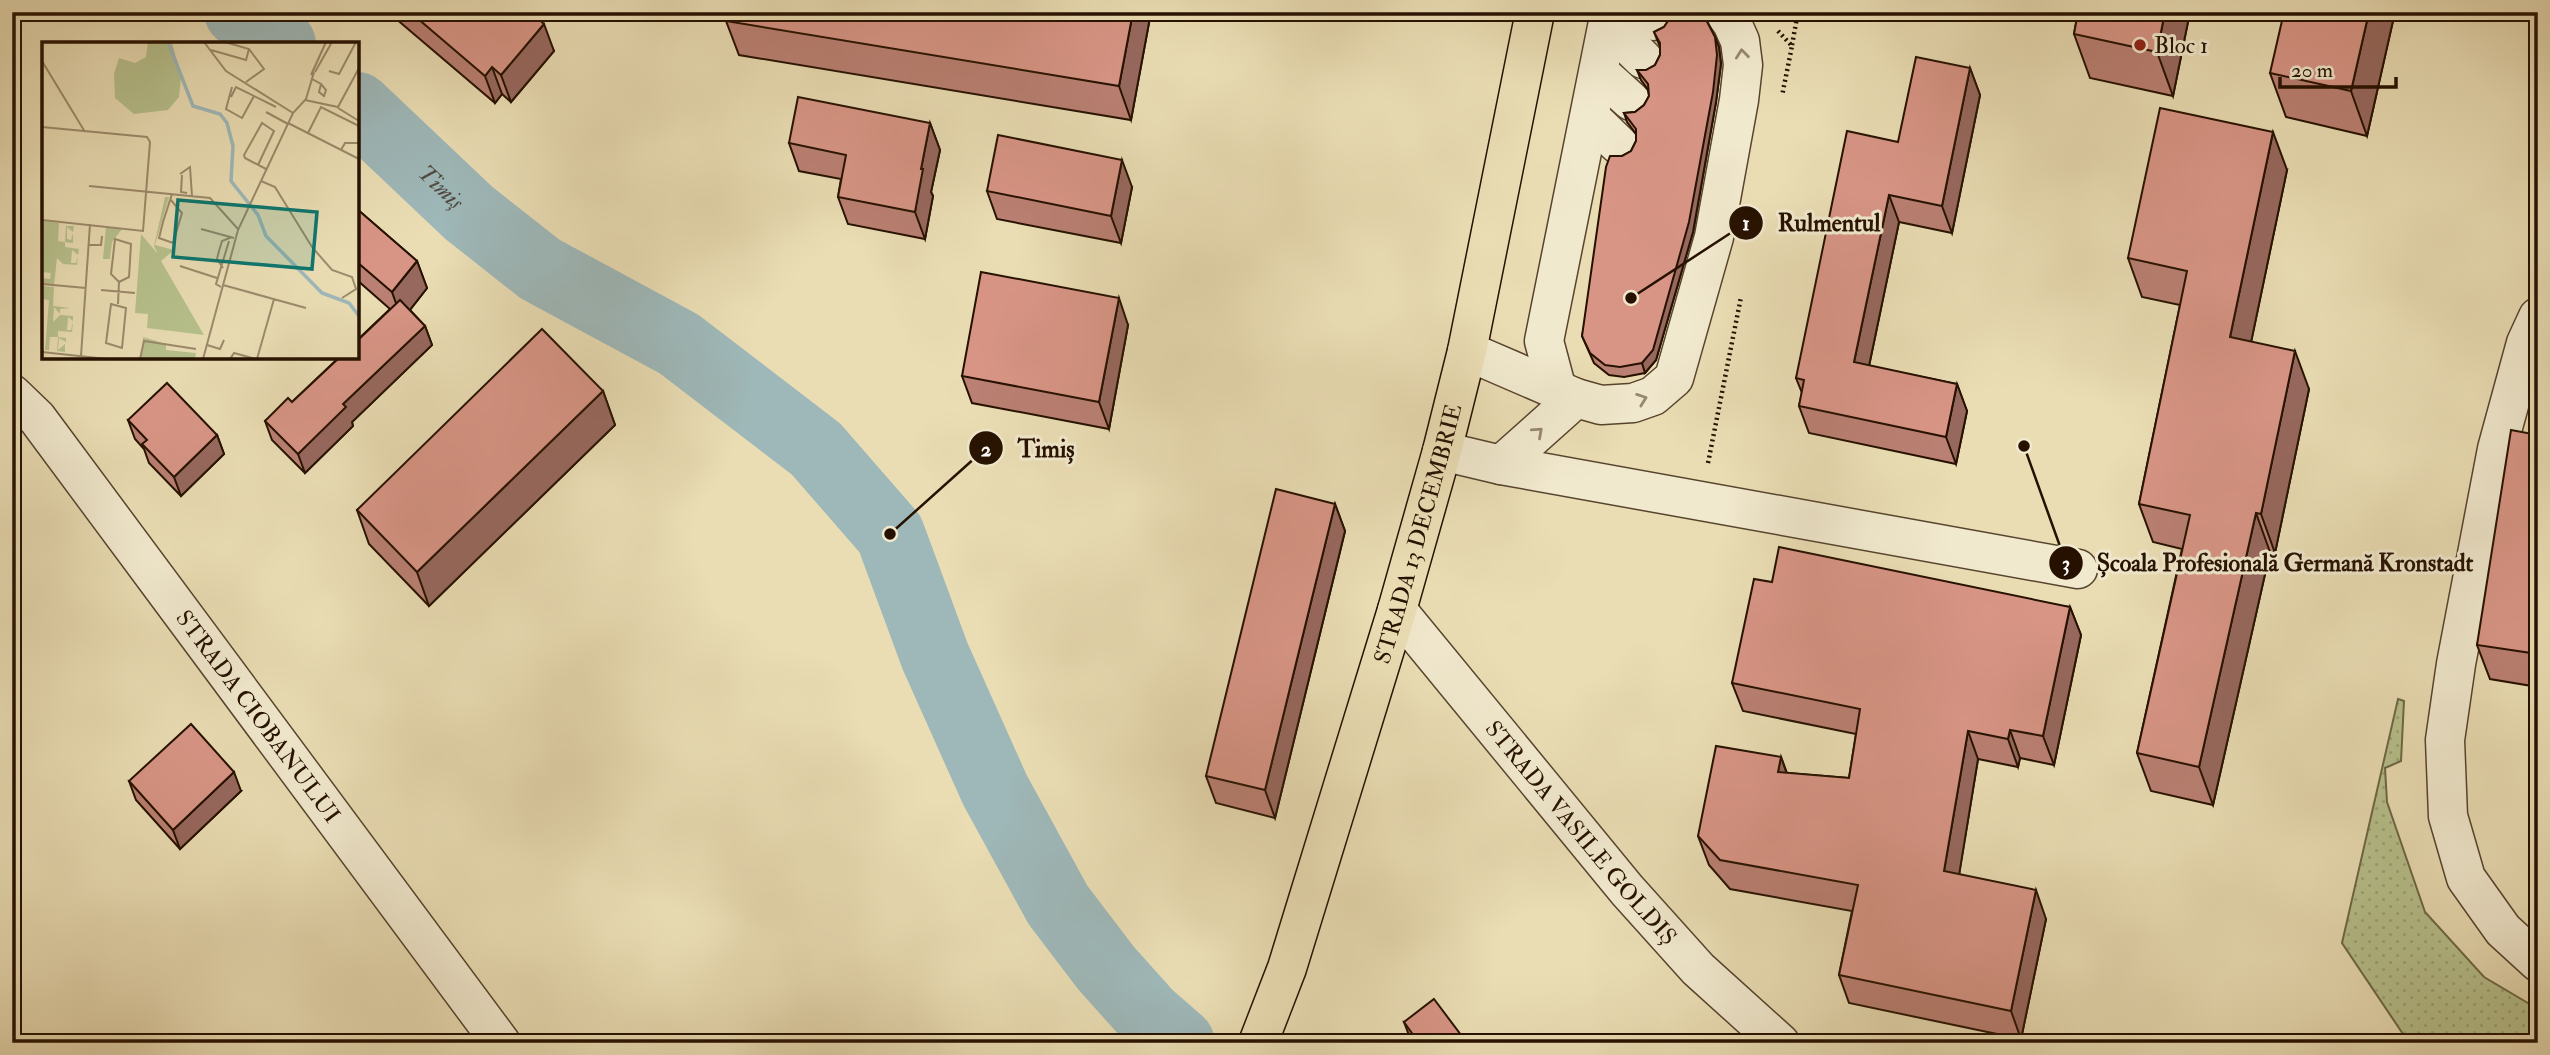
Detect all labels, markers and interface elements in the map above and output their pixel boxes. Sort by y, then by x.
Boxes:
place label: Bloc 1 [2154,31,2208,60]
marker: Bloc 1 [2132,37,2148,53]
inset map [42,42,359,359]
scale bar [2280,46,2396,90]
one-way arrow [1734,48,1749,60]
text: 20 m [2291,57,2333,84]
water label: Timiș [411,158,471,217]
callout: Rulmentul [1729,200,1894,245]
text: Rulmentul [1778,208,1881,239]
text: 1 [1742,210,1750,237]
one-way arrow [1636,394,1648,408]
street label: STRADA 13 DECEMBRIE [1367,401,1468,667]
callout: Timiș [969,426,1089,471]
one-way arrow [1530,427,1543,440]
text: Timiș [1016,434,1075,465]
text: 2 [981,436,992,463]
callout: Școala Profesională Germană Kronstadt [2048,540,2488,585]
text: Școala Profesională Germană Kronstadt [2097,548,2474,579]
text: 3 [2062,550,2070,577]
street label: STRADA CIOBANULUI [169,604,346,829]
street label: STRADA VASILE GOLDIȘ [1479,715,1683,951]

